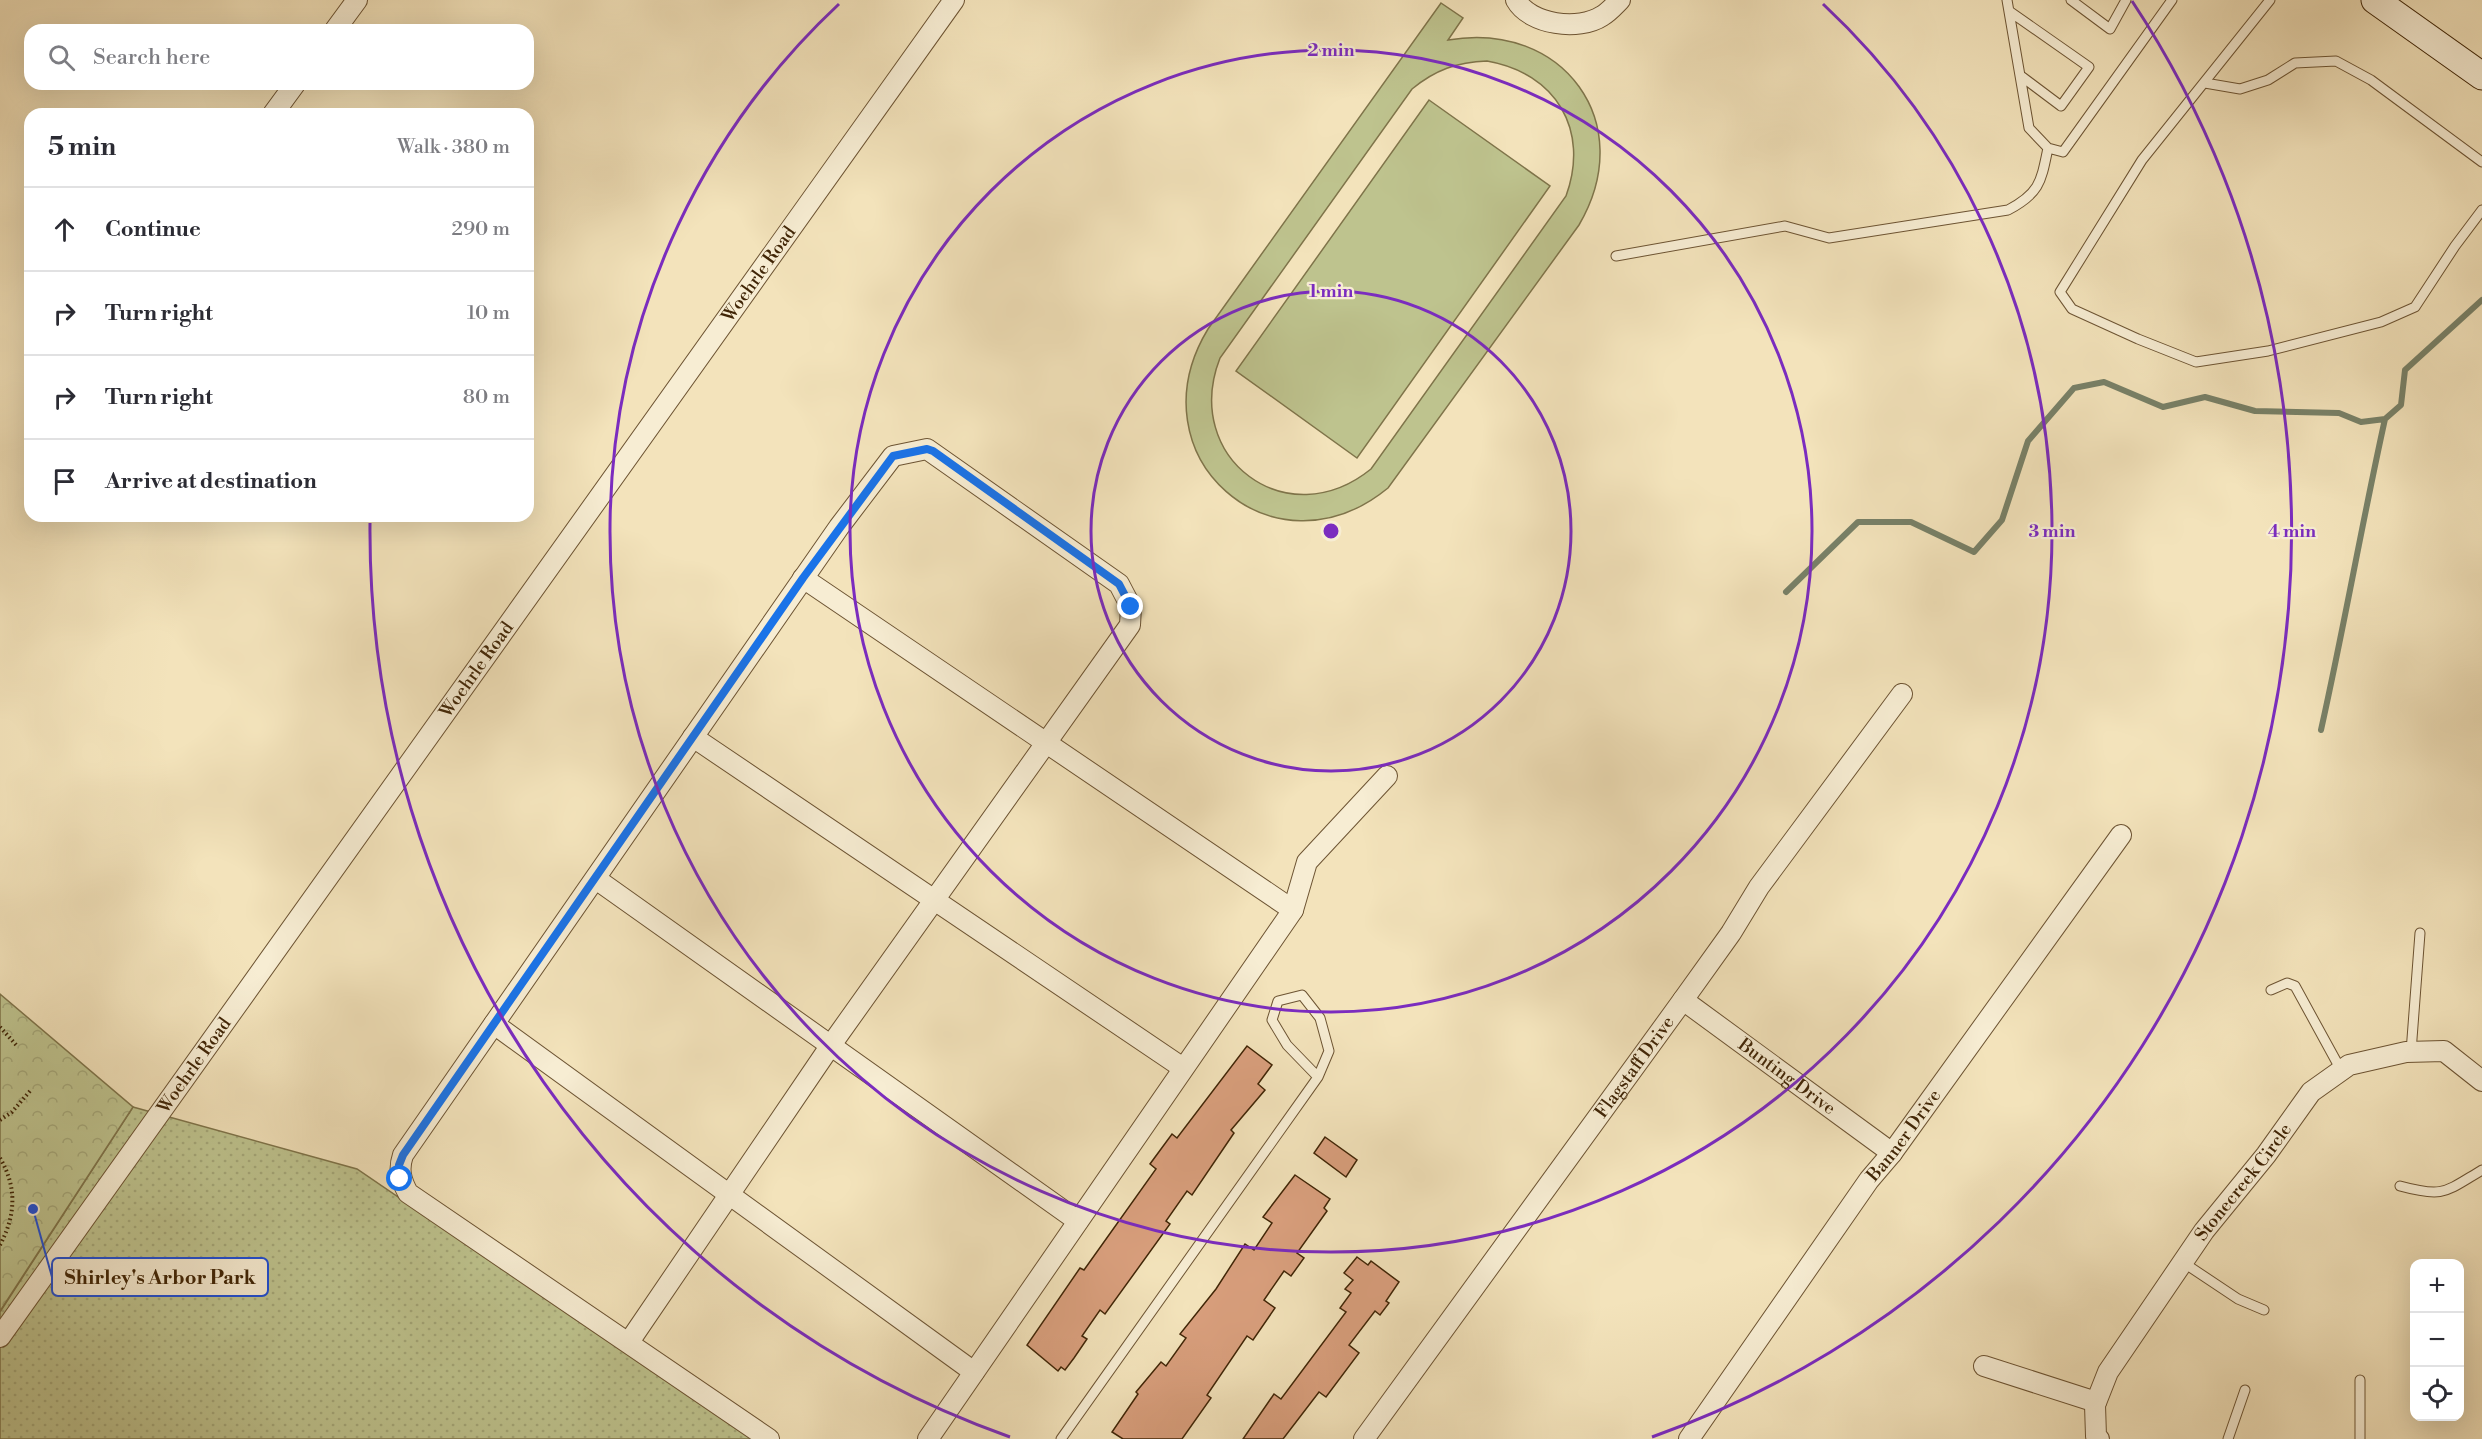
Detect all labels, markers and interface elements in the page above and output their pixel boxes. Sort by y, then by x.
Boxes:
search box [24,24,534,90]
text: 2 min [1307,39,1355,62]
icon: search [45,41,78,74]
text: Search here [93,44,210,71]
text: 5 min [48,131,116,163]
text: Walk · 380 m [397,135,510,160]
icon: ahead [48,213,81,246]
text: Continue [105,216,201,243]
text: 290 m [452,217,510,242]
street label: Woehrle Road [716,221,801,327]
text: 1 min [1309,280,1353,303]
icon: right [48,297,81,330]
text: Turn right [105,300,213,327]
text: 10 m [467,301,510,326]
icon: right [48,381,81,414]
text: Turn right [105,384,213,411]
text: 80 m [463,385,510,410]
icon: arrive [48,465,81,498]
text: Arrive at destination [105,468,317,495]
text: 3 min [2029,520,2075,543]
text: 4 min [2268,520,2316,543]
centre of rings [1321,521,1341,541]
route end [1117,593,1143,619]
street label: Woehrle Road [434,616,519,723]
street label: Flagstaff Drive [1590,1011,1679,1122]
street label: Woehrle Road [151,1012,236,1118]
street label: Bunting Drive [1733,1032,1841,1120]
street label: Banner Drive [1861,1085,1946,1187]
street label: Stonecreek Circle [2189,1119,2297,1245]
route start [386,1165,412,1191]
callout: Shirley's Arbor Park [52,1258,268,1296]
map controls [2410,1259,2464,1421]
button: + [2410,1259,2464,1313]
text: Shirley's Arbor Park [64,1266,256,1291]
button: − [2410,1313,2464,1367]
button: locate [2410,1367,2464,1421]

